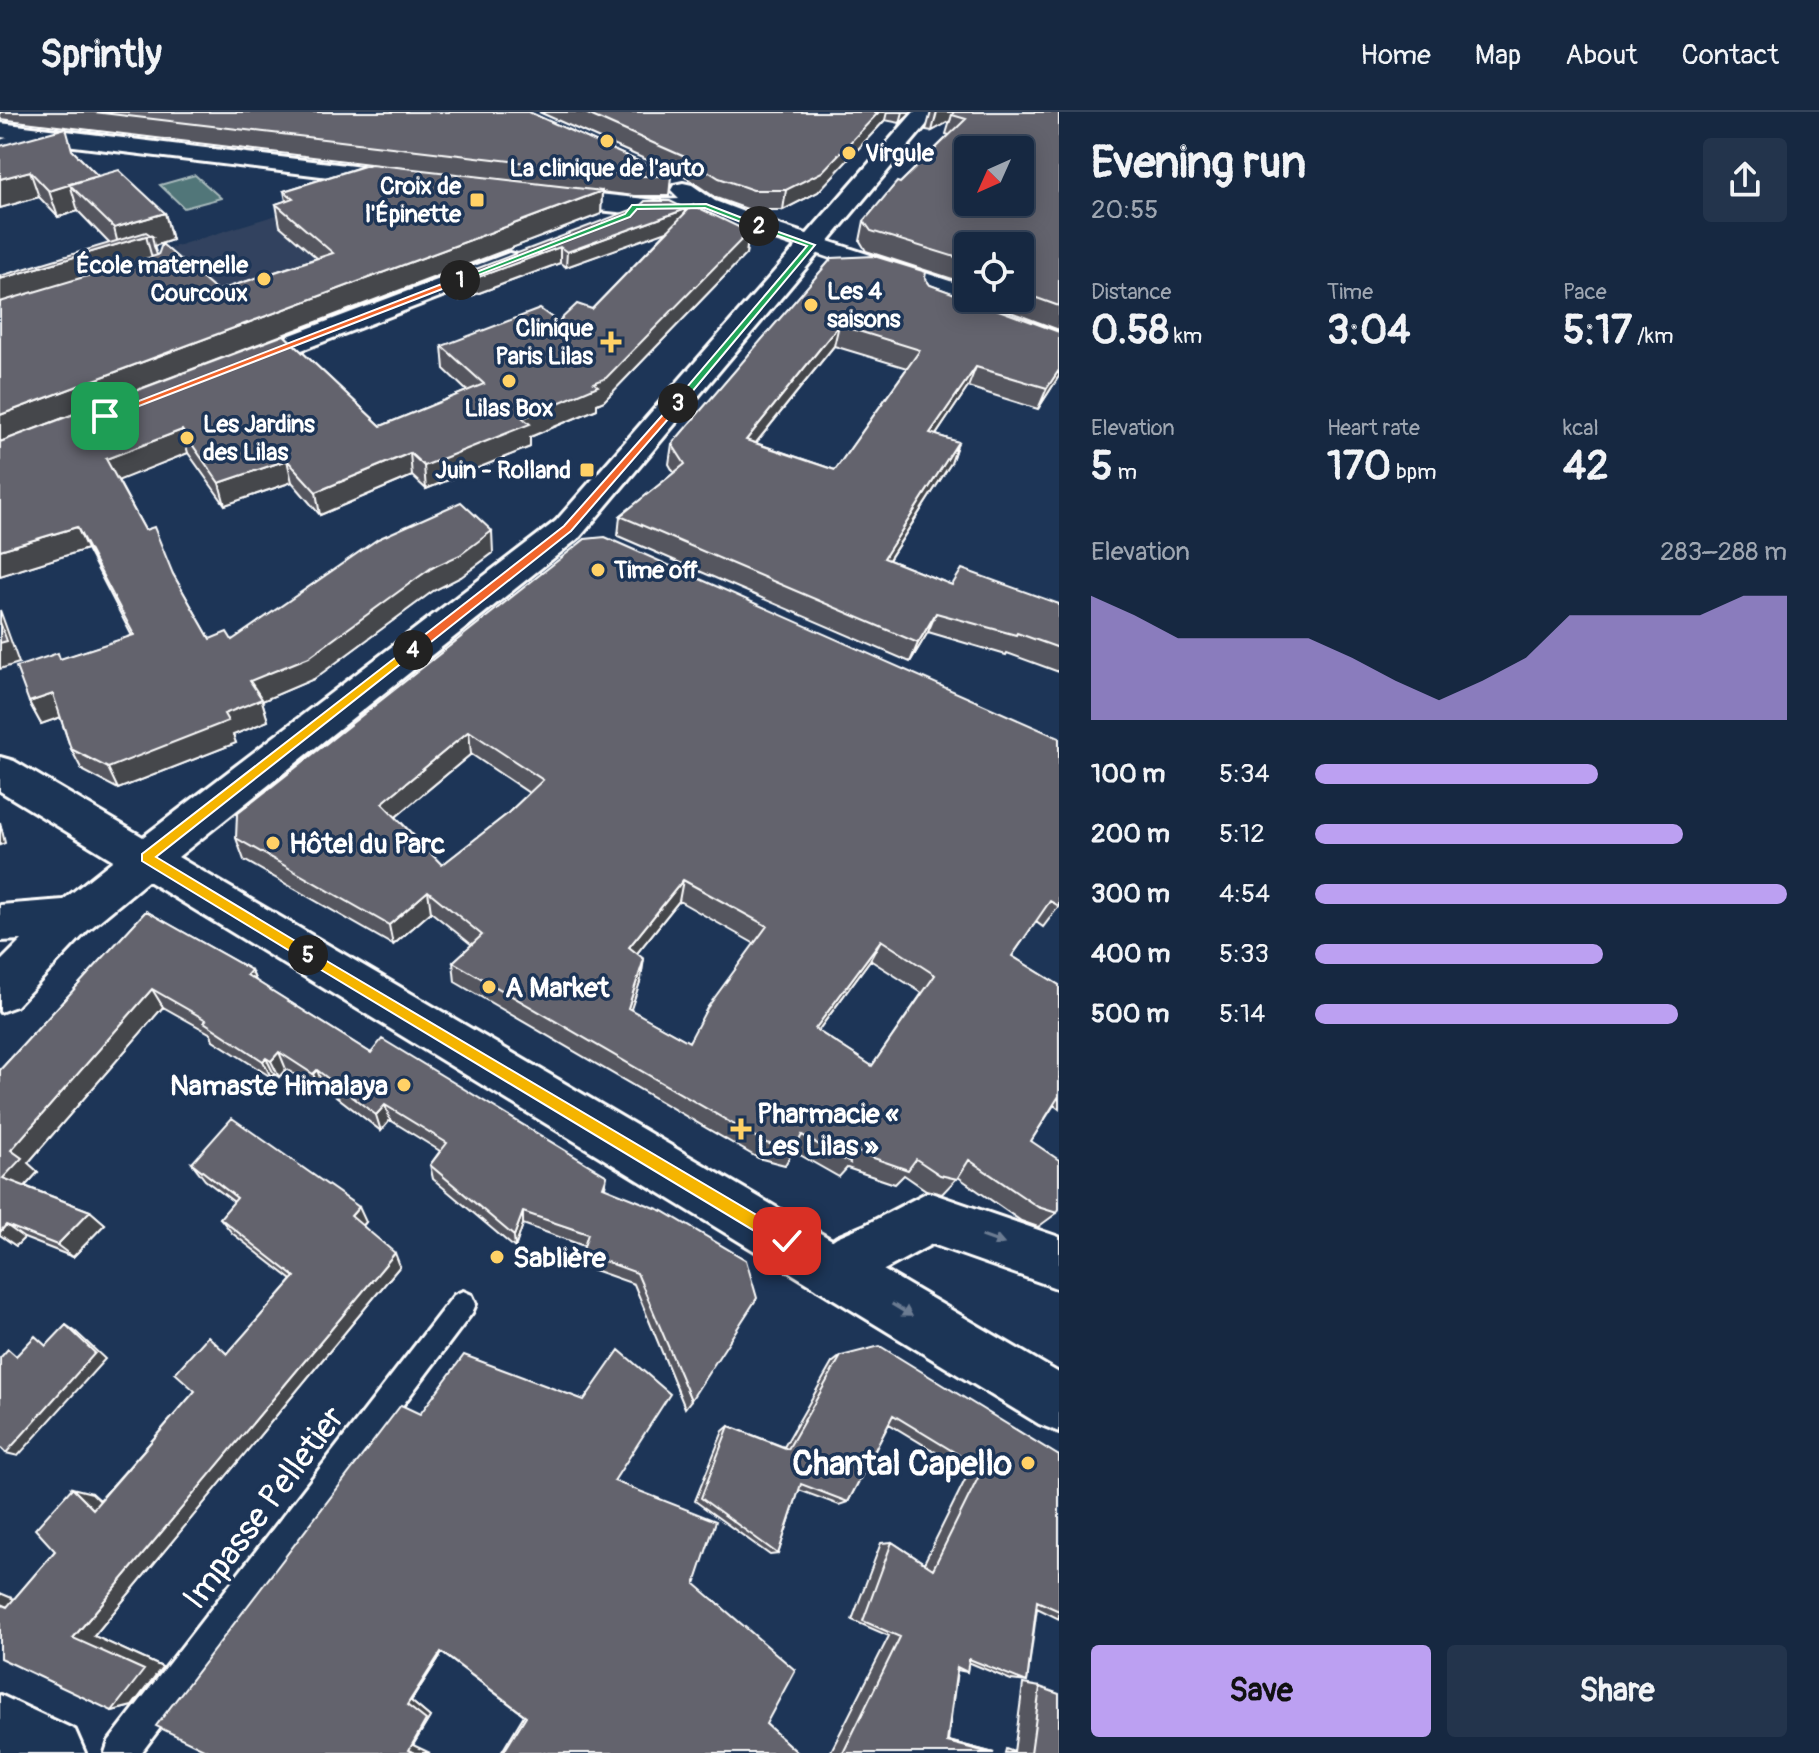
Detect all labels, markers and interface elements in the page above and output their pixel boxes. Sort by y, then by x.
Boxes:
text: Sprintly [40,31,162,79]
text: Home [1360,38,1431,73]
text: Map [1475,38,1521,73]
text: About [1565,38,1638,73]
text: Contact [1682,38,1779,73]
marker: La clinique de l'auto [598,132,616,150]
north arrow [954,136,1034,216]
map controls [954,136,1034,312]
text: Evening run [1091,136,1306,191]
button: share [1703,138,1787,222]
place label: Virgule [865,139,935,168]
marker: Virgule [840,144,858,162]
place label: La clinique de l'auto [510,154,705,183]
place label: Croix de l'Épinette [365,172,462,229]
marker: Croix de l'Épinette [468,191,486,209]
text: 20:55 [1091,194,1158,226]
pin: 2 [739,206,779,246]
text: 2 [753,212,765,240]
button: locate [954,232,1034,312]
place label: École maternelle Courcoux [76,251,249,308]
pin: 1 [440,260,480,300]
text: 1 [456,266,464,294]
marker: École maternelle Courcoux [255,270,273,288]
place label: Les 4 saisons [827,277,901,334]
text: Distance [1091,278,1171,306]
text: Time [1327,278,1373,306]
text: Pace [1563,278,1607,306]
marker: Les 4 saisons [802,296,820,314]
text: 0.58 [1091,306,1169,355]
text: 3:04 [1327,306,1411,355]
text: 5:17 [1563,306,1632,355]
place label: Clinique Paris Lilas [495,314,594,371]
text: km [1169,322,1202,350]
text: /km [1632,322,1674,350]
marker: Clinique Paris Lilas [600,331,622,353]
marker: Lilas Box [500,372,518,390]
pin [71,382,139,450]
pin: 3 [658,383,698,423]
text: 3 [672,389,684,417]
icon: arrive [83,394,127,438]
place label: Lilas Box [465,394,553,423]
place label: Les Jardins des Lilas [203,410,315,467]
text: Elevation [1091,414,1175,442]
text: Heart rate [1327,414,1420,442]
text: kcal [1563,414,1599,442]
marker: Les Jardins des Lilas [178,429,196,447]
text: 5 [1091,442,1113,491]
text: 170 [1327,442,1391,491]
text: 42 [1563,442,1609,491]
place label: Juin - Rolland [435,456,571,485]
text: m [1113,458,1137,486]
text: bpm [1391,458,1437,486]
marker: Juin - Rolland [578,461,596,479]
text: Elevation [1091,536,1190,568]
text: 283–288 m [1660,536,1787,568]
place label: Time off [613,556,698,585]
marker: Time off [589,561,607,579]
pin: 4 [393,630,433,670]
text: 4 [407,636,419,664]
text: 100 m [1091,758,1165,790]
text: 5:34 [1219,758,1270,790]
text: 200 m [1091,818,1170,850]
text: 5:12 [1219,818,1265,850]
place label: Hôtel du Parc [289,827,445,862]
marker: Hôtel du Parc [264,834,282,852]
text: 300 m [1091,878,1170,910]
text: 4:54 [1219,878,1270,910]
pin: 5 [288,935,328,975]
text: 400 m [1091,938,1170,970]
text: 5:33 [1219,938,1269,970]
text: 5 [302,941,314,969]
place label: A Market [505,971,610,1006]
marker: A Market [480,978,498,996]
text: 500 m [1091,998,1169,1030]
text: 5:14 [1219,998,1265,1030]
place label: Namaste Himalaya [170,1069,388,1104]
marker: Namaste Himalaya [395,1076,413,1094]
place label: Pharmacie « Les Lilas » [757,1097,900,1164]
marker: Pharmacie « Les Lilas » [732,1120,750,1138]
pin [753,1207,821,1275]
icon: check [765,1219,809,1263]
one-way arrow [982,1234,1006,1247]
place label: Sablière [513,1241,607,1276]
marker: Sablière [488,1248,506,1266]
one-way arrow [891,1303,913,1317]
street label: Impasse Pelletier [174,1398,355,1618]
place label: Chantal Capello [792,1443,1012,1486]
marker: Chantal Capello [1019,1454,1037,1472]
button: Save [1091,1645,1431,1737]
button: Share [1447,1645,1787,1737]

